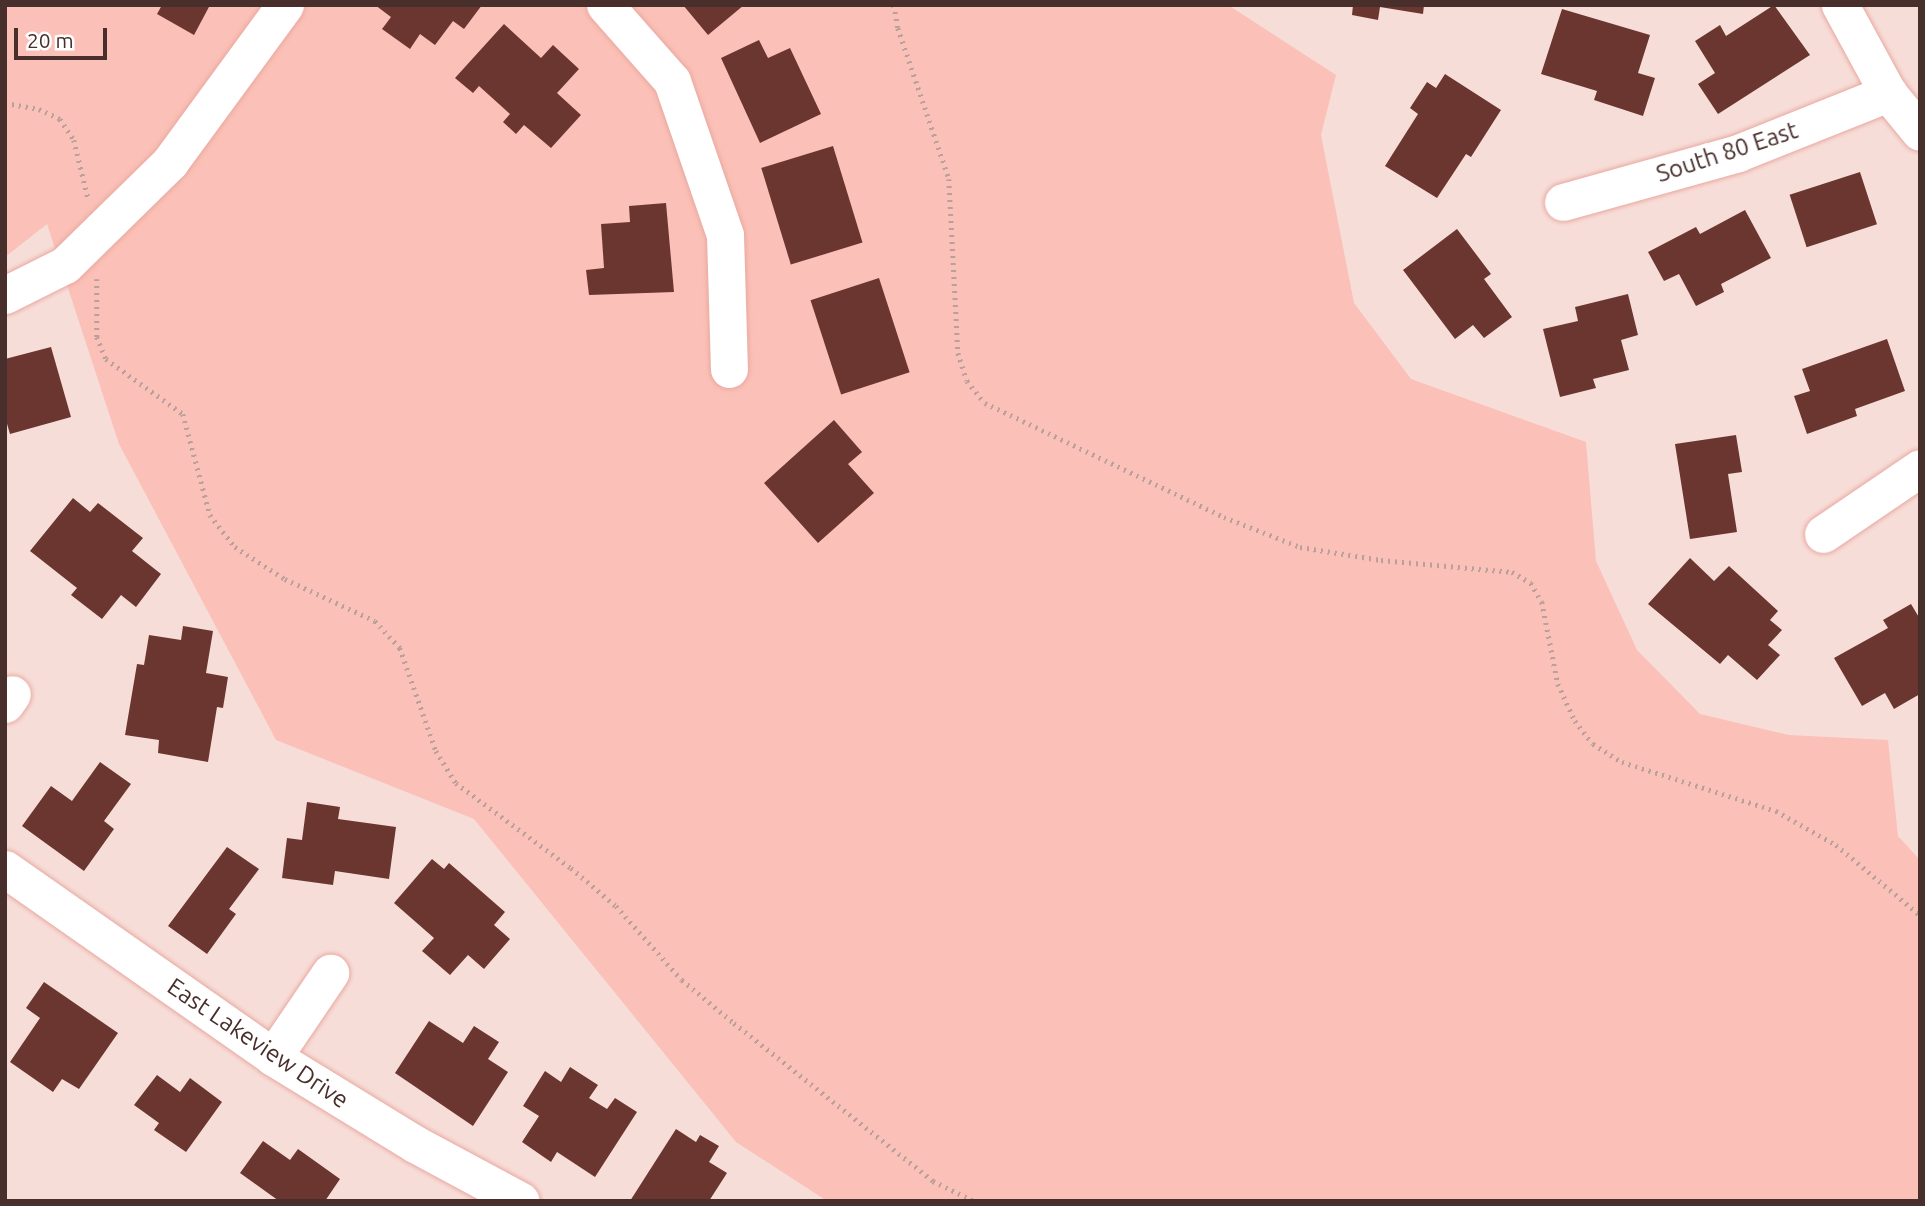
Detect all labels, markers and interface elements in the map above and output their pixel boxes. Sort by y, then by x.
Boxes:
scale bar [18,14,110,58]
text: 20 m [27,28,74,52]
street label: South 80 East [1653,116,1801,188]
street label: East Lakeview Drive [162,972,354,1114]

